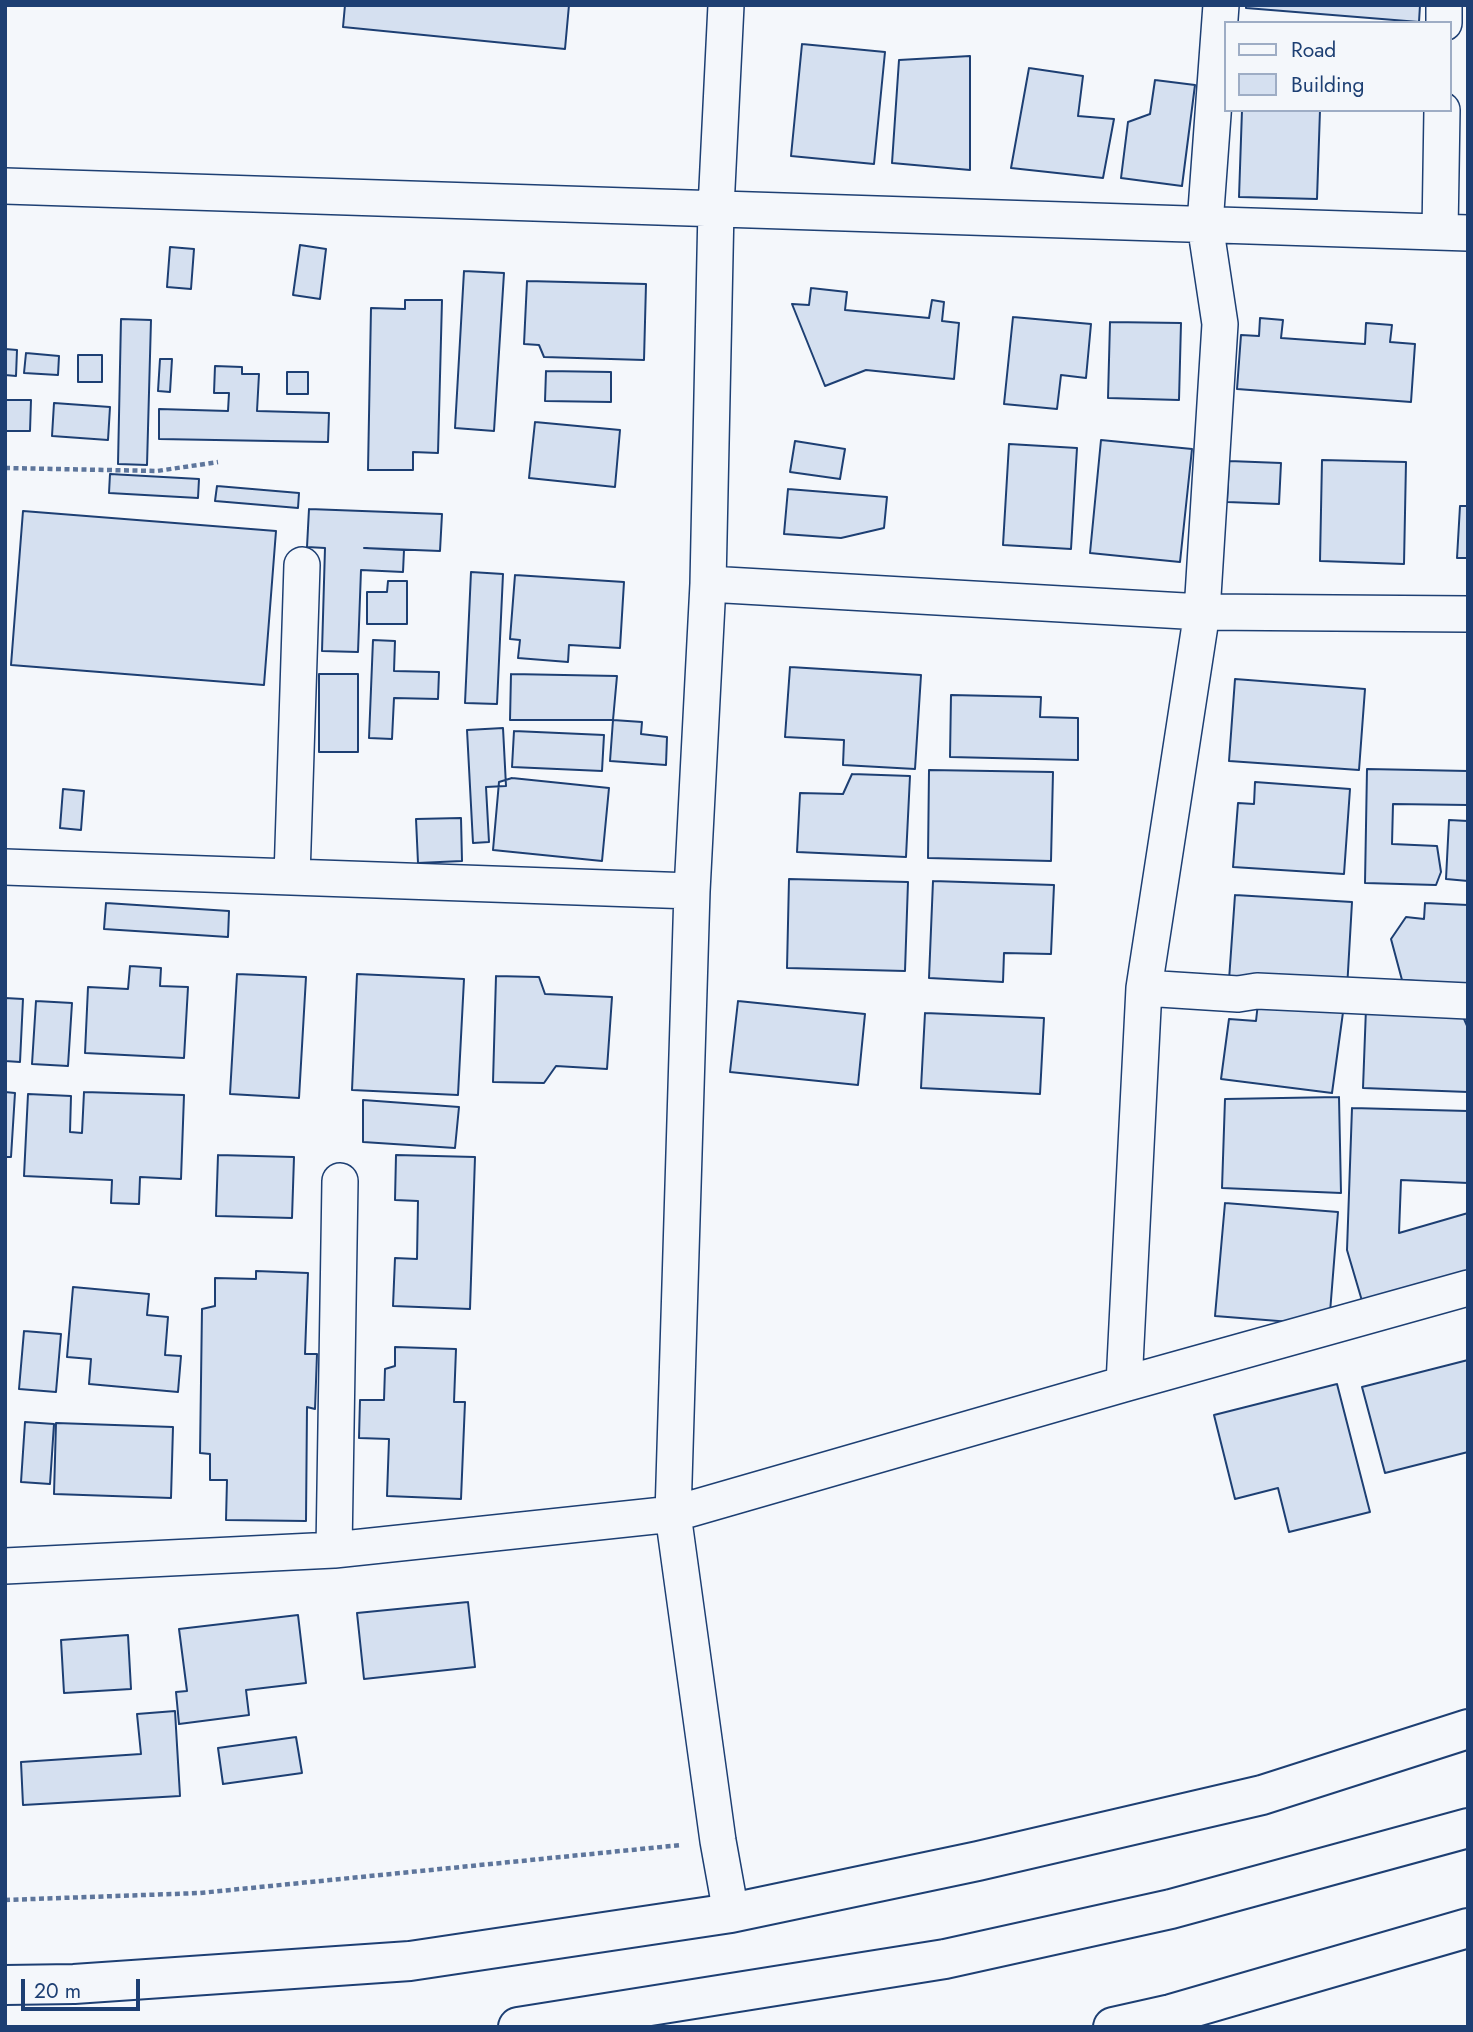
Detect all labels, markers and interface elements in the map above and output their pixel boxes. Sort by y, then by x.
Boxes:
legend [1224,21,1452,112]
text: Road [1291,35,1336,65]
text: Building [1291,70,1364,100]
scale bar [24,1966,144,2010]
text: 20 m [34,1976,81,2006]

